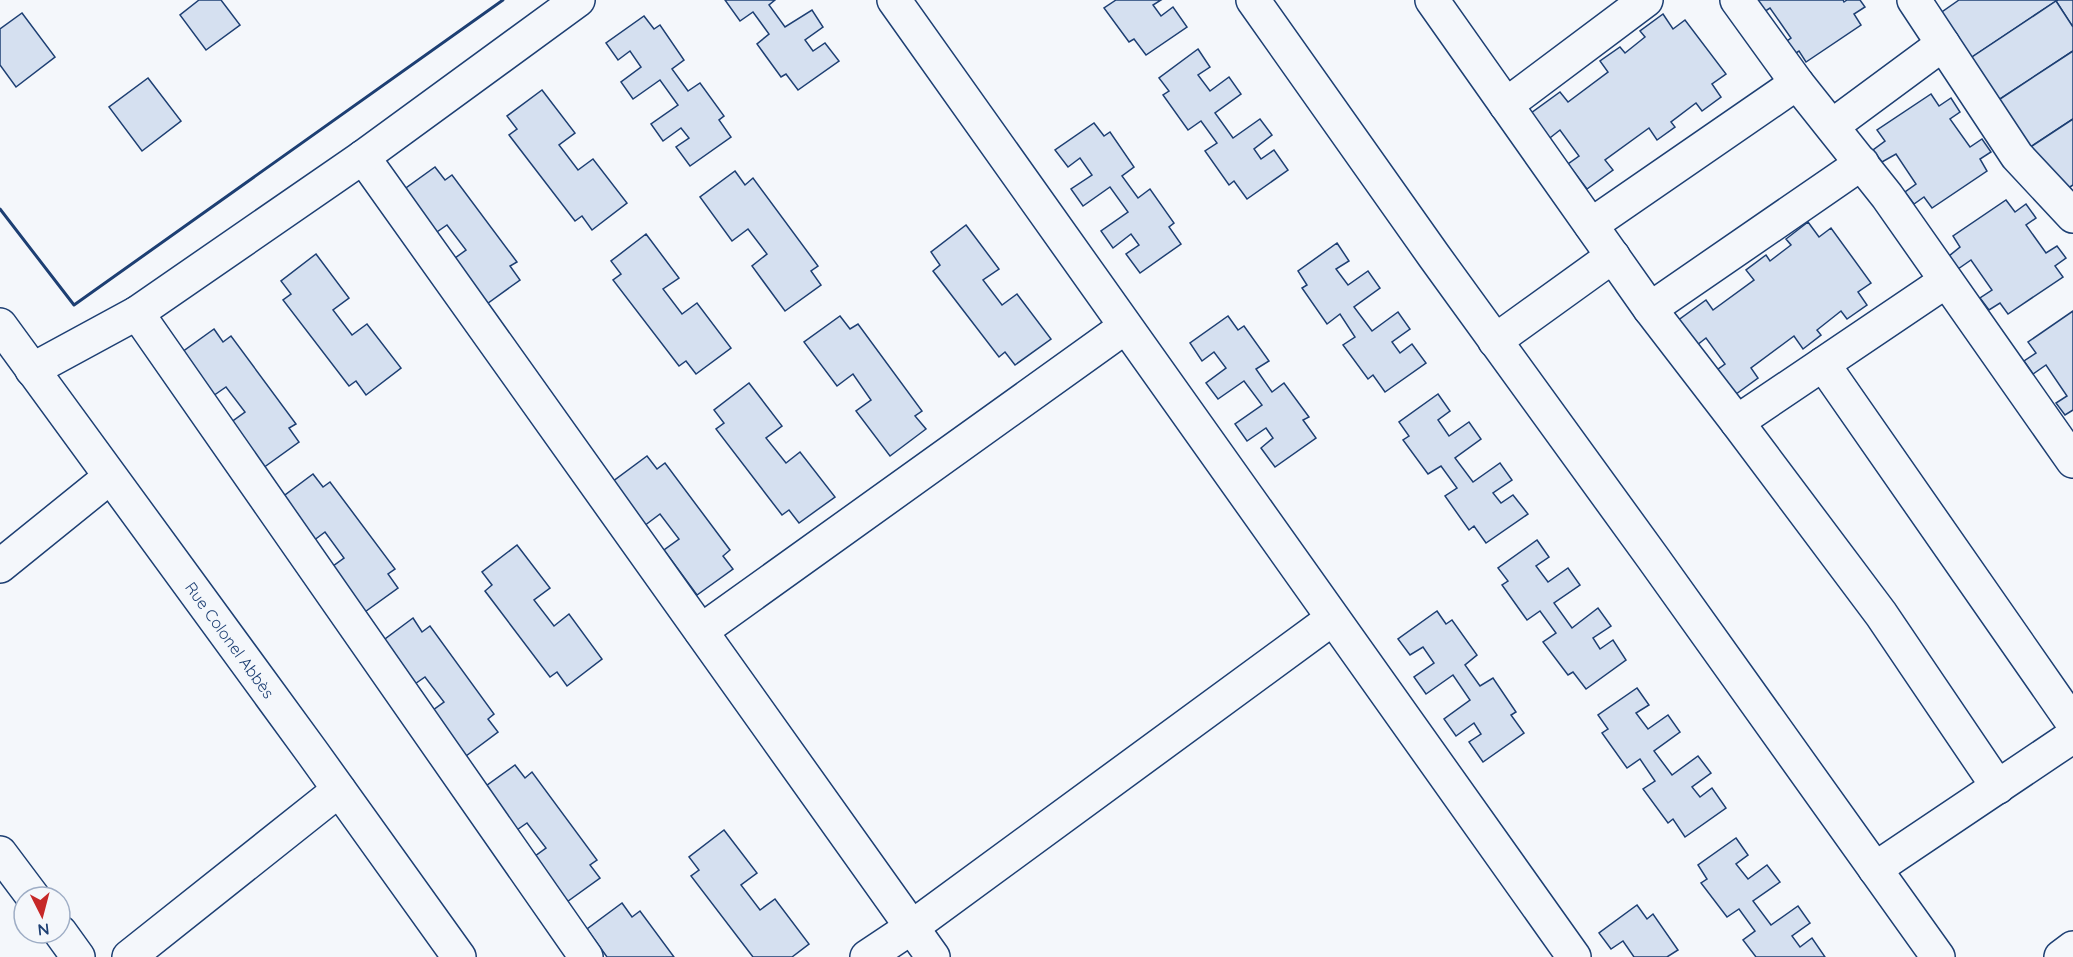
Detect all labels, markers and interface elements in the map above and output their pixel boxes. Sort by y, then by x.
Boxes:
street label: Rue Colonel Abbès [181,578,279,702]
north arrow [12,885,72,945]
text: N [37,919,50,940]

